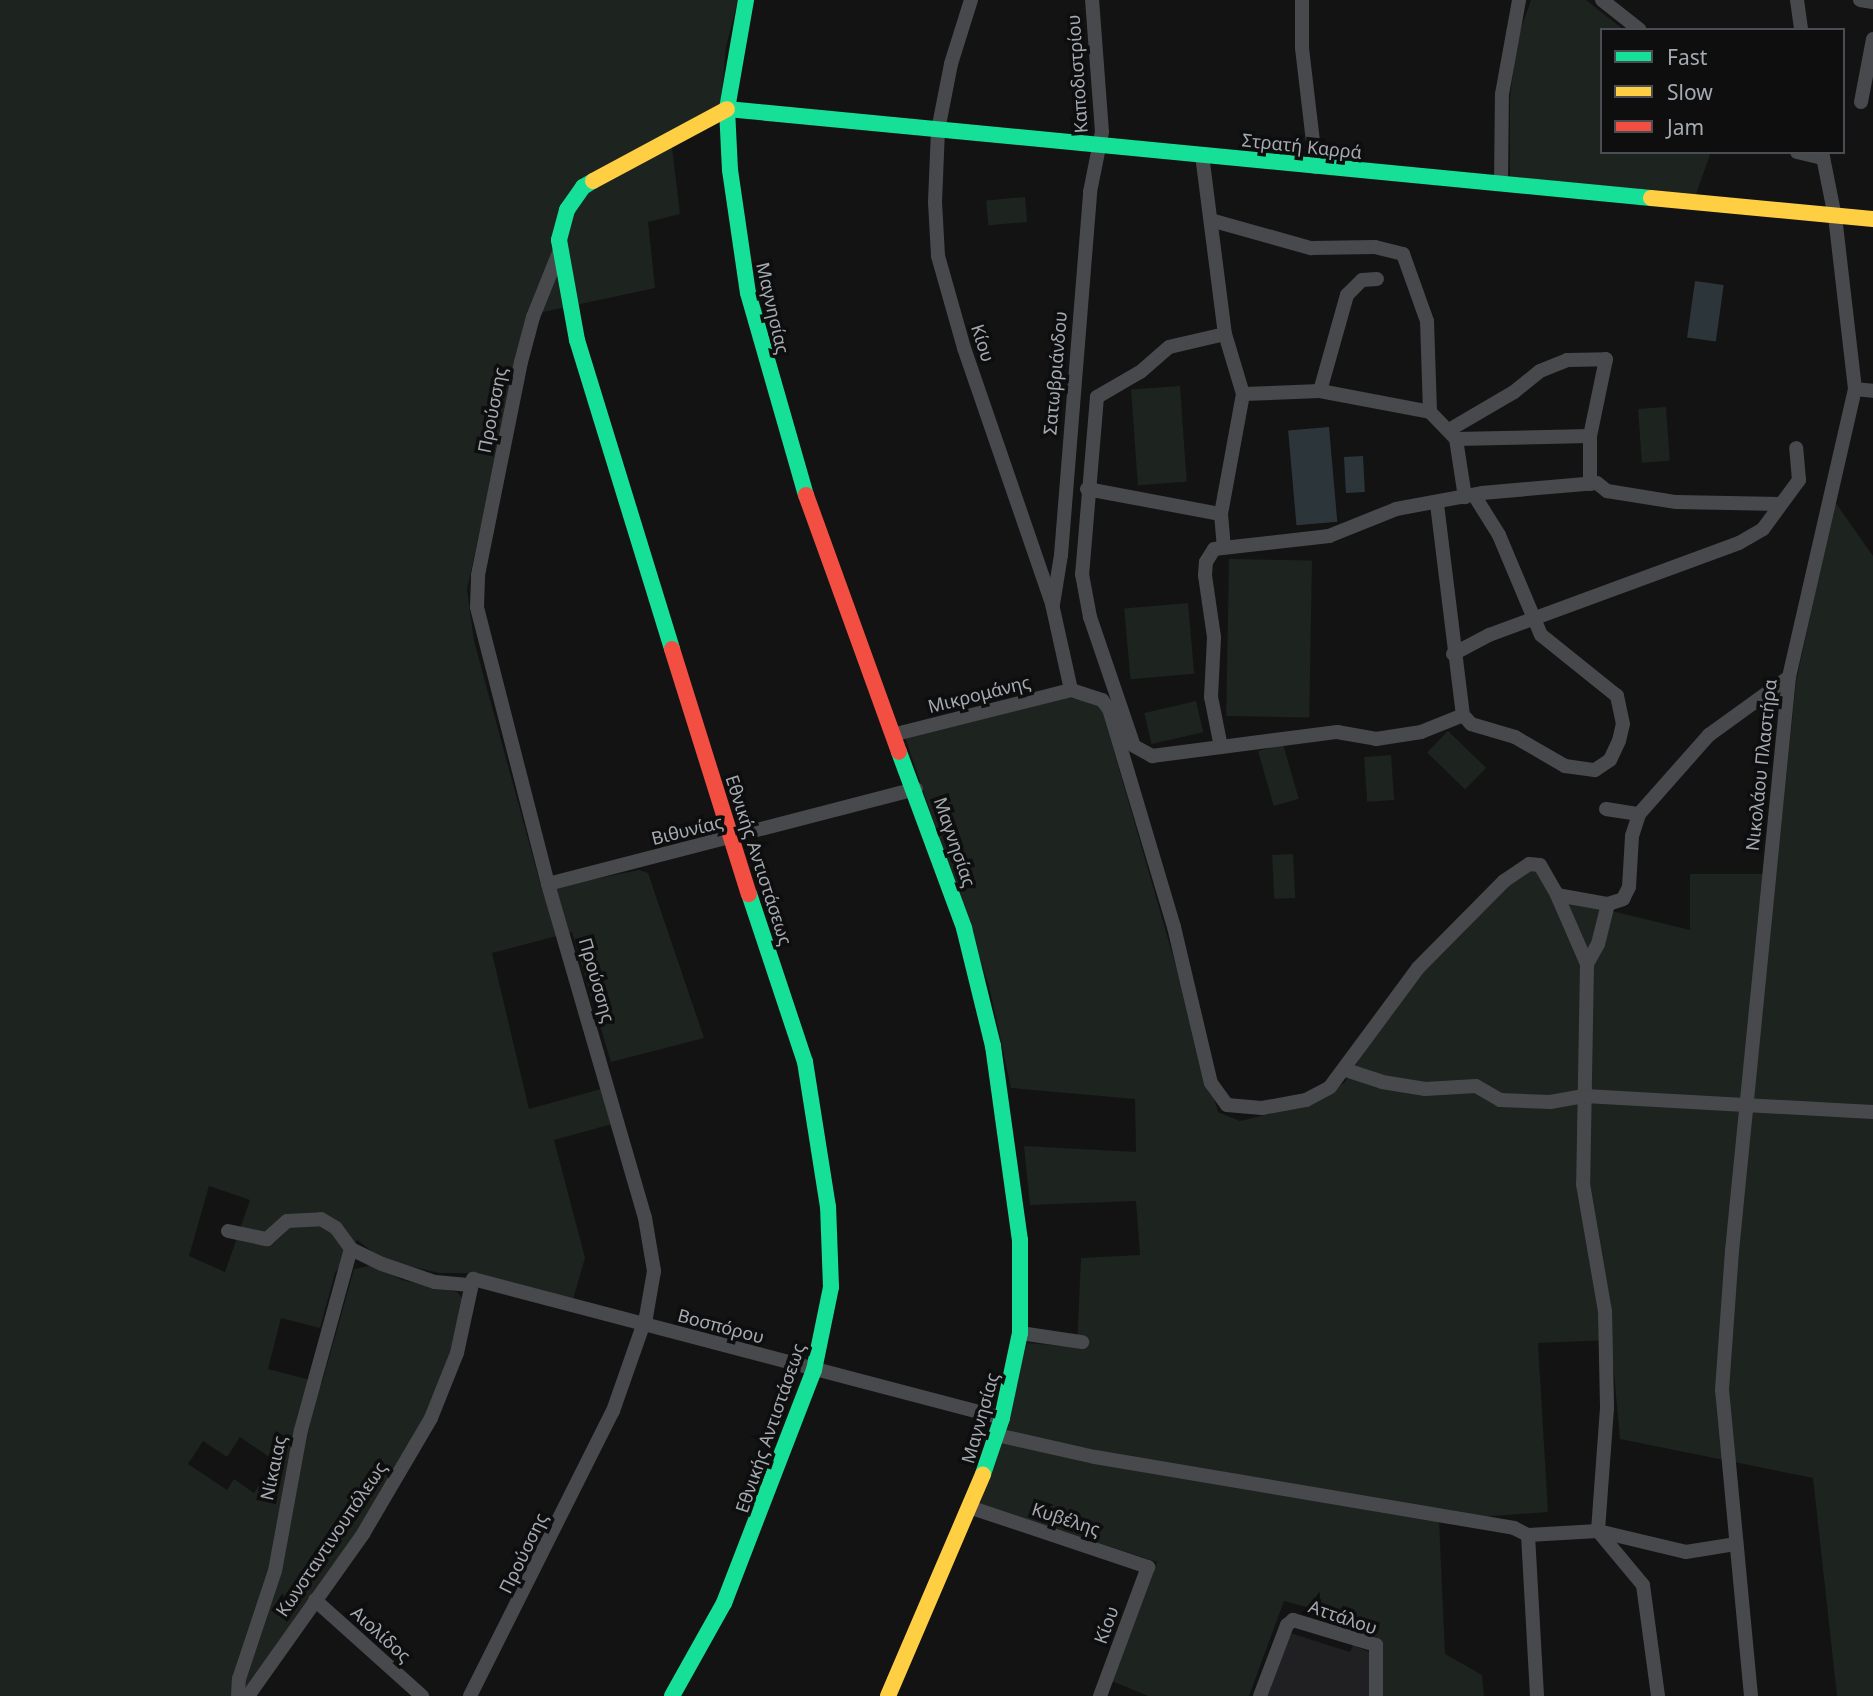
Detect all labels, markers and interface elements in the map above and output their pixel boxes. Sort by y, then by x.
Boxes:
street label: Καποδιστρίου [1062,14,1092,134]
legend [1600,28,1845,154]
text: Fast [1667,43,1707,71]
text: Slow [1667,78,1713,106]
text: Jam [1667,113,1704,141]
street label: Στρατή Καρρά [1241,129,1363,163]
street label: Μαγνησίας [752,260,794,356]
street label: Σατωβριάνδου [1039,310,1071,436]
street label: Κίου [967,321,999,365]
street label: Προύσσης [473,365,511,455]
street label: Μικρομάνης [926,671,1032,717]
street label: Νικολάου Πλαστήρα [1741,678,1781,852]
street label: Εθνικής Αντιστάσεως [721,772,797,948]
street label: Μαγνησίας [930,794,980,890]
street label: Βιθυνίας [649,811,725,849]
street label: Προύσσης [575,935,619,1025]
street label: Βοσπόρου [675,1304,767,1348]
street label: Εθνικής Αντιστάσεως [731,1340,809,1516]
street label: Μαγνησίας [957,1370,1003,1466]
street label: Νίκαιας [256,1434,290,1502]
street label: Κωνσταντινουπόλεως [271,1457,391,1621]
street label: Κυβέλης [1029,1498,1103,1540]
street label: Προύσσης [494,1509,552,1597]
street label: Αττάλου [1306,1595,1380,1639]
street label: Αιολίδος [347,1602,415,1666]
street label: Κίου [1089,1603,1123,1647]

